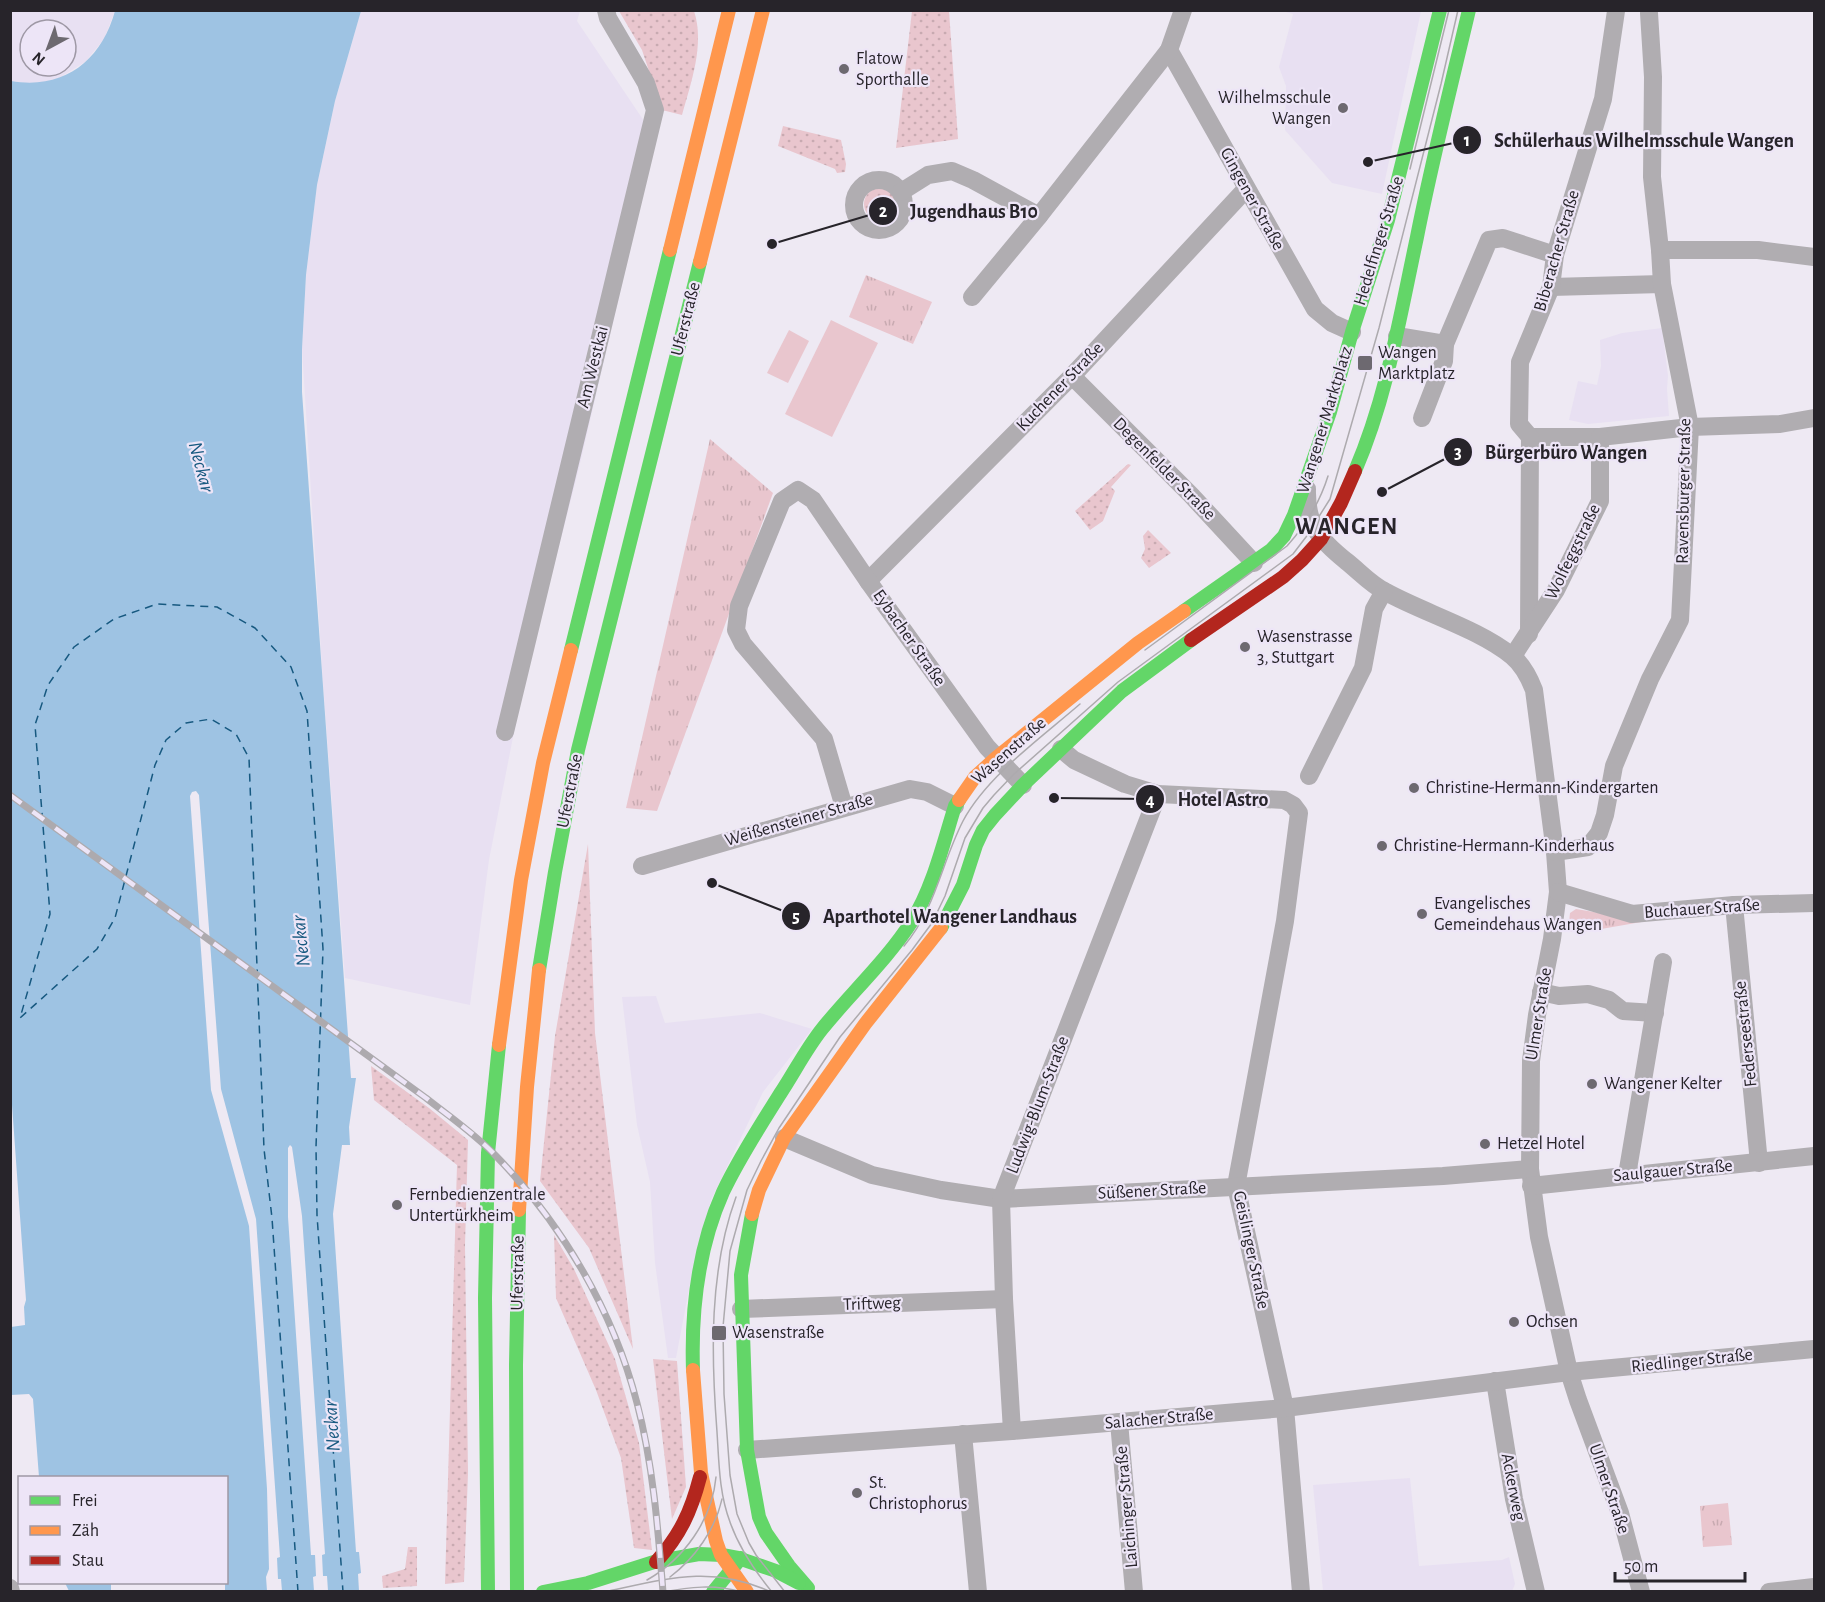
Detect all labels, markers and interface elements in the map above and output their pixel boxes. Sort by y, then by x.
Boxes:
north arrow [18,18,78,78]
text: N [29,49,48,68]
place label: Flatow Sporthalle [856,50,929,89]
marker: Flatow Sporthalle [837,62,851,76]
place label: Wilhelmsschule Wangen [1218,89,1331,128]
marker: Wilhelmsschule Wangen [1336,101,1350,115]
callout: Schülerhaus Wilhelmsschule Wangen [1452,121,1806,159]
text: Schülerhaus Wilhelmsschule Wangen [1494,131,1794,151]
text: 1 [1464,132,1470,150]
street label: Gingener Straße [1216,145,1288,253]
street label: Hedelfinger Straße [1351,174,1407,308]
street label: Biberacher Straße [1531,188,1583,314]
callout: Jugendhaus B10 [868,192,1050,230]
text: Jugendhaus B10 [910,202,1038,222]
text: 2 [879,203,888,221]
street label: Uferstraße [668,280,704,358]
street label: Am Westkai [574,324,612,410]
street label: Kuchener Straße [1013,339,1107,435]
street label: Wangener Marktplatz [1294,344,1356,496]
place label: Wangen Marktplatz [1378,344,1455,383]
marker: Wangen Marktplatz [1356,354,1374,372]
street label: Degenfelder Straße [1109,414,1219,524]
street label: Ravensburger Straße [1674,418,1694,564]
callout: Bürgerbüro Wangen [1443,433,1659,471]
water label: Neckar [185,440,217,495]
text: Bürgerbüro Wangen [1485,443,1647,463]
text: 3 [1454,444,1462,462]
street label: Wolfeggstraße [1542,501,1604,603]
district label: WANGEN [1295,515,1399,539]
street label: Eybacher Straße [869,586,949,690]
place label: Wasenstrasse 3, Stuttgart [1257,628,1353,667]
marker: Wasenstrasse 3, Stuttgart [1238,640,1252,654]
street label: Wasenstraße [968,714,1050,788]
street label: Uferstraße [554,752,586,830]
place label: Christine-Hermann-Kindergarten [1426,779,1659,797]
callout: Hotel Astro [1135,780,1280,818]
marker: Christine-Hermann-Kindergarten [1407,781,1421,795]
street label: Weißensteiner Straße [723,790,875,850]
text: Hotel Astro [1178,790,1269,810]
text: 4 [1145,792,1155,810]
place label: Christine-Hermann-Kinderhaus [1394,837,1614,855]
marker: Christine-Hermann-Kinderhaus [1375,839,1389,853]
place label: Evangelisches Gemeindehaus Wangen [1434,895,1602,934]
street label: Buchauer Straße [1643,896,1761,922]
callout: Aparthotel Wangener Landhaus [781,897,1089,935]
text: Aparthotel Wangener Landhaus [823,907,1077,927]
marker: Evangelisches Gemeindehaus Wangen [1415,907,1429,921]
text: 5 [792,908,800,926]
water label: Neckar [288,914,314,968]
street label: Ulmer Straße [1523,966,1555,1062]
street label: Federseestraße [1731,980,1761,1088]
street label: Ludwig-Blum-Straße [1003,1034,1073,1176]
place label: Wangener Kelter [1604,1075,1722,1093]
marker: Wangener Kelter [1585,1077,1599,1091]
place label: Hetzel Hotel [1497,1135,1585,1153]
marker: Hetzel Hotel [1478,1137,1492,1151]
street label: Saulgauer Straße [1613,1157,1733,1185]
street label: Süßener Straße [1097,1179,1207,1203]
place label: Fernbedienzentrale Untertürkheim [409,1186,546,1225]
street label: Geislinger Straße [1230,1189,1272,1311]
marker: Fernbedienzentrale Untertürkheim [390,1198,404,1212]
street label: Uferstraße [508,1235,528,1311]
street label: Triftweg [843,1294,901,1314]
place label: Ochsen [1526,1313,1578,1331]
marker: Ochsen [1507,1315,1521,1329]
marker: Wasenstraße [710,1324,728,1342]
place label: Wasenstraße [732,1324,824,1342]
street label: Riedlinger Straße [1630,1346,1754,1376]
water label: Neckar [320,1399,344,1452]
street label: Salacher Straße [1104,1405,1214,1433]
street label: Ulmer Straße [1585,1442,1633,1536]
street label: Laichinger Straße [1113,1445,1141,1569]
street label: Ackerweg [1498,1452,1528,1522]
place label: St. Christophorus [869,1474,968,1513]
legend [18,1476,228,1584]
marker: St. Christophorus [850,1486,864,1500]
text: Frei [72,1492,98,1510]
text: Zäh [72,1522,99,1540]
scale bar [1615,1545,1746,1583]
text: Stau [72,1552,104,1570]
text: 50 m [1624,1558,1658,1576]

